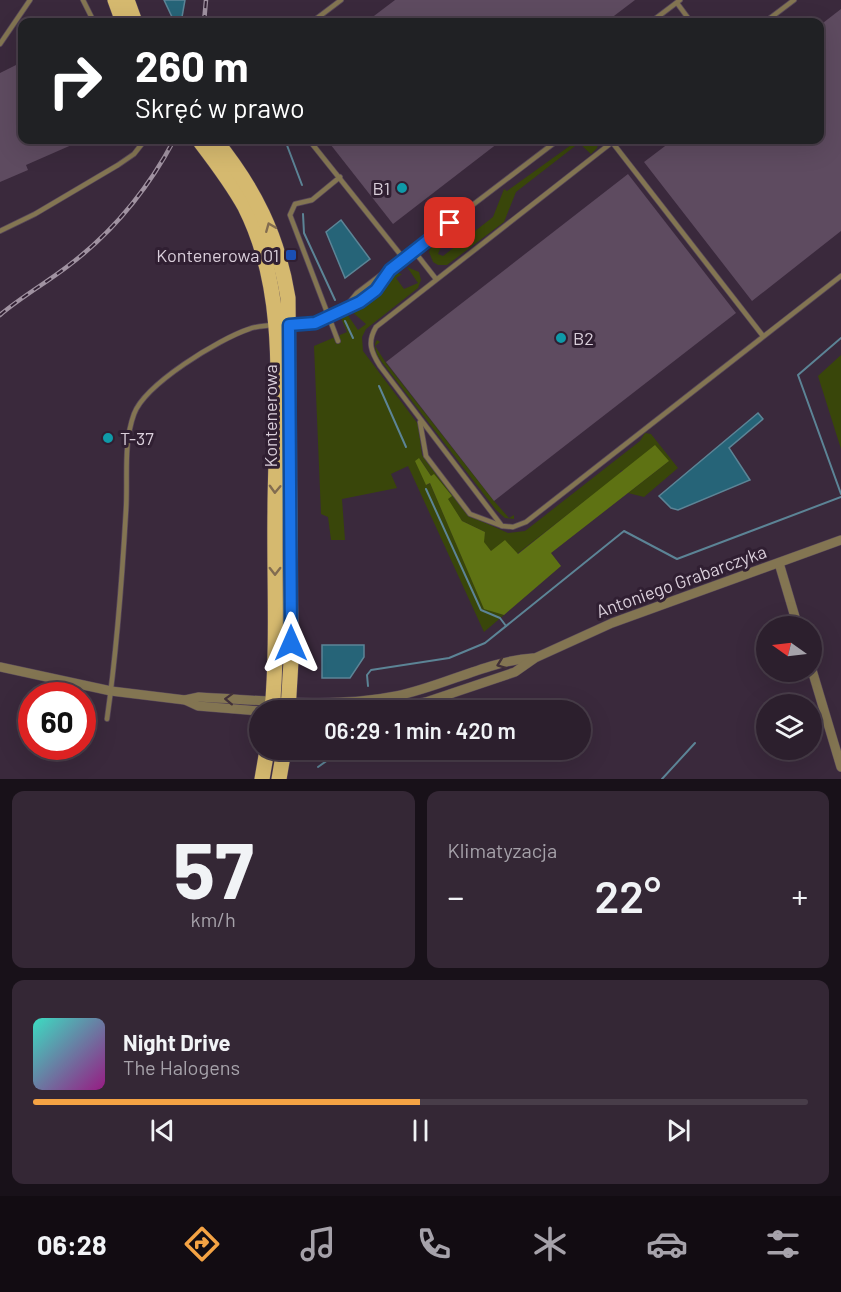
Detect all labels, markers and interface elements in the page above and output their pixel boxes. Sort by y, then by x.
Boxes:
text: 260 m [135,40,248,90]
icon: right [36,42,114,120]
text: Skręć w prawo [135,91,305,123]
place label: B1 [372,177,390,199]
marker: B1 [395,181,409,195]
pin [424,197,475,248]
icon: arrive [433,206,466,239]
one-way arrow [265,222,277,233]
place label: Kontenerowa 01 [156,244,279,266]
marker: Kontenerowa 01 [284,248,298,262]
place label: B2 [573,327,594,349]
marker: B2 [554,331,568,345]
street label: Kontenerowa [259,364,281,468]
place label: T-37 [120,427,154,449]
marker: T-37 [101,431,115,445]
one-way arrow [269,485,282,494]
street label: Antoniego Grabarczyka [593,540,769,622]
one-way arrow [269,566,281,575]
position arrow [259,611,323,675]
north arrow [756,616,822,682]
map controls [756,616,822,760]
one-way arrow [496,656,506,669]
speed limit sign: 60 [18,682,96,760]
one-way arrow [224,692,233,705]
button: layers [756,694,822,760]
text: 06:29 · 1 min · 420 m [324,717,516,743]
text: 57 [173,821,254,915]
text: Klimatyzacja [448,838,557,862]
text: 22° [594,868,661,922]
text: − [448,876,464,916]
text: + [791,876,808,916]
text: km/h [191,907,236,931]
text: Night Drive [123,1029,231,1055]
text: The Halogens [123,1055,240,1079]
icon: previous [146,1114,179,1147]
icon: pause [404,1114,437,1147]
icon: next [662,1114,695,1147]
icon: directions [181,1223,223,1265]
icon: music [297,1223,339,1265]
icon: phone [413,1223,455,1265]
icon: climate [529,1223,571,1265]
icon: car [646,1223,688,1265]
icon: filters [762,1223,804,1265]
text: 06:28 [37,1228,107,1260]

